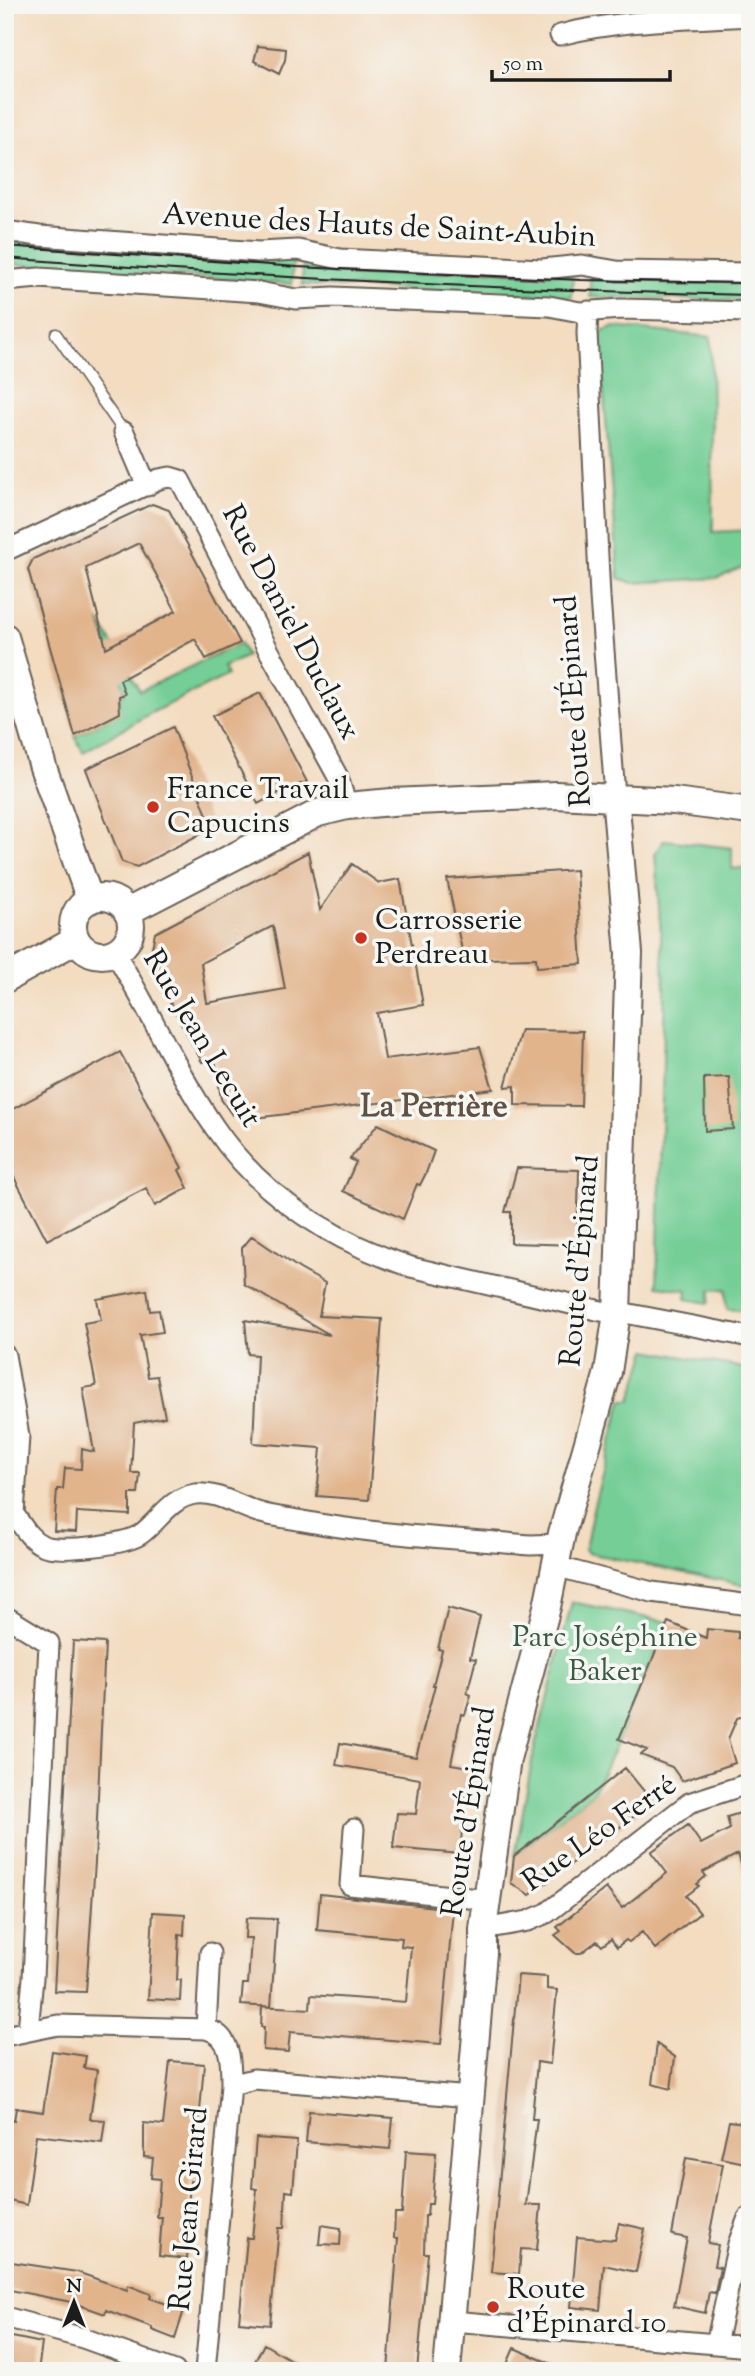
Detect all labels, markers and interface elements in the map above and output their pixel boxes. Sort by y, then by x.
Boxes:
scale bar [492,38,671,82]
text: 50 m [502,50,543,80]
street label: Avenue des Hauts de Saint-Aubin [161,194,598,260]
street label: Rue Daniel Duclaux [210,498,370,748]
street label: Route d'Épinard [546,594,604,808]
place label: France Travail Capucins [167,769,349,846]
marker: France Travail Capucins [145,799,161,815]
place label: Carrosserie Perdreau [375,900,522,977]
marker: Carrosserie Perdreau [353,930,369,946]
street label: Rue Jean Lecuit [131,942,271,1136]
district label: La Perrière [360,1085,508,1131]
street label: Route d'Épinard [550,1153,612,1369]
park label: Parc Joséphine Baker [512,1617,698,1694]
street label: Route d'Épinard [432,1704,508,1920]
street label: Rue Léo Ferré [514,1765,686,1903]
street label: Rue Jean Girard [160,2105,220,2313]
north arrow [38,2268,108,2338]
place label: Route d’Épinard 10 [507,2269,666,2346]
text: N [66,2274,82,2301]
marker: Route d’Épinard 10 [485,2299,501,2315]

